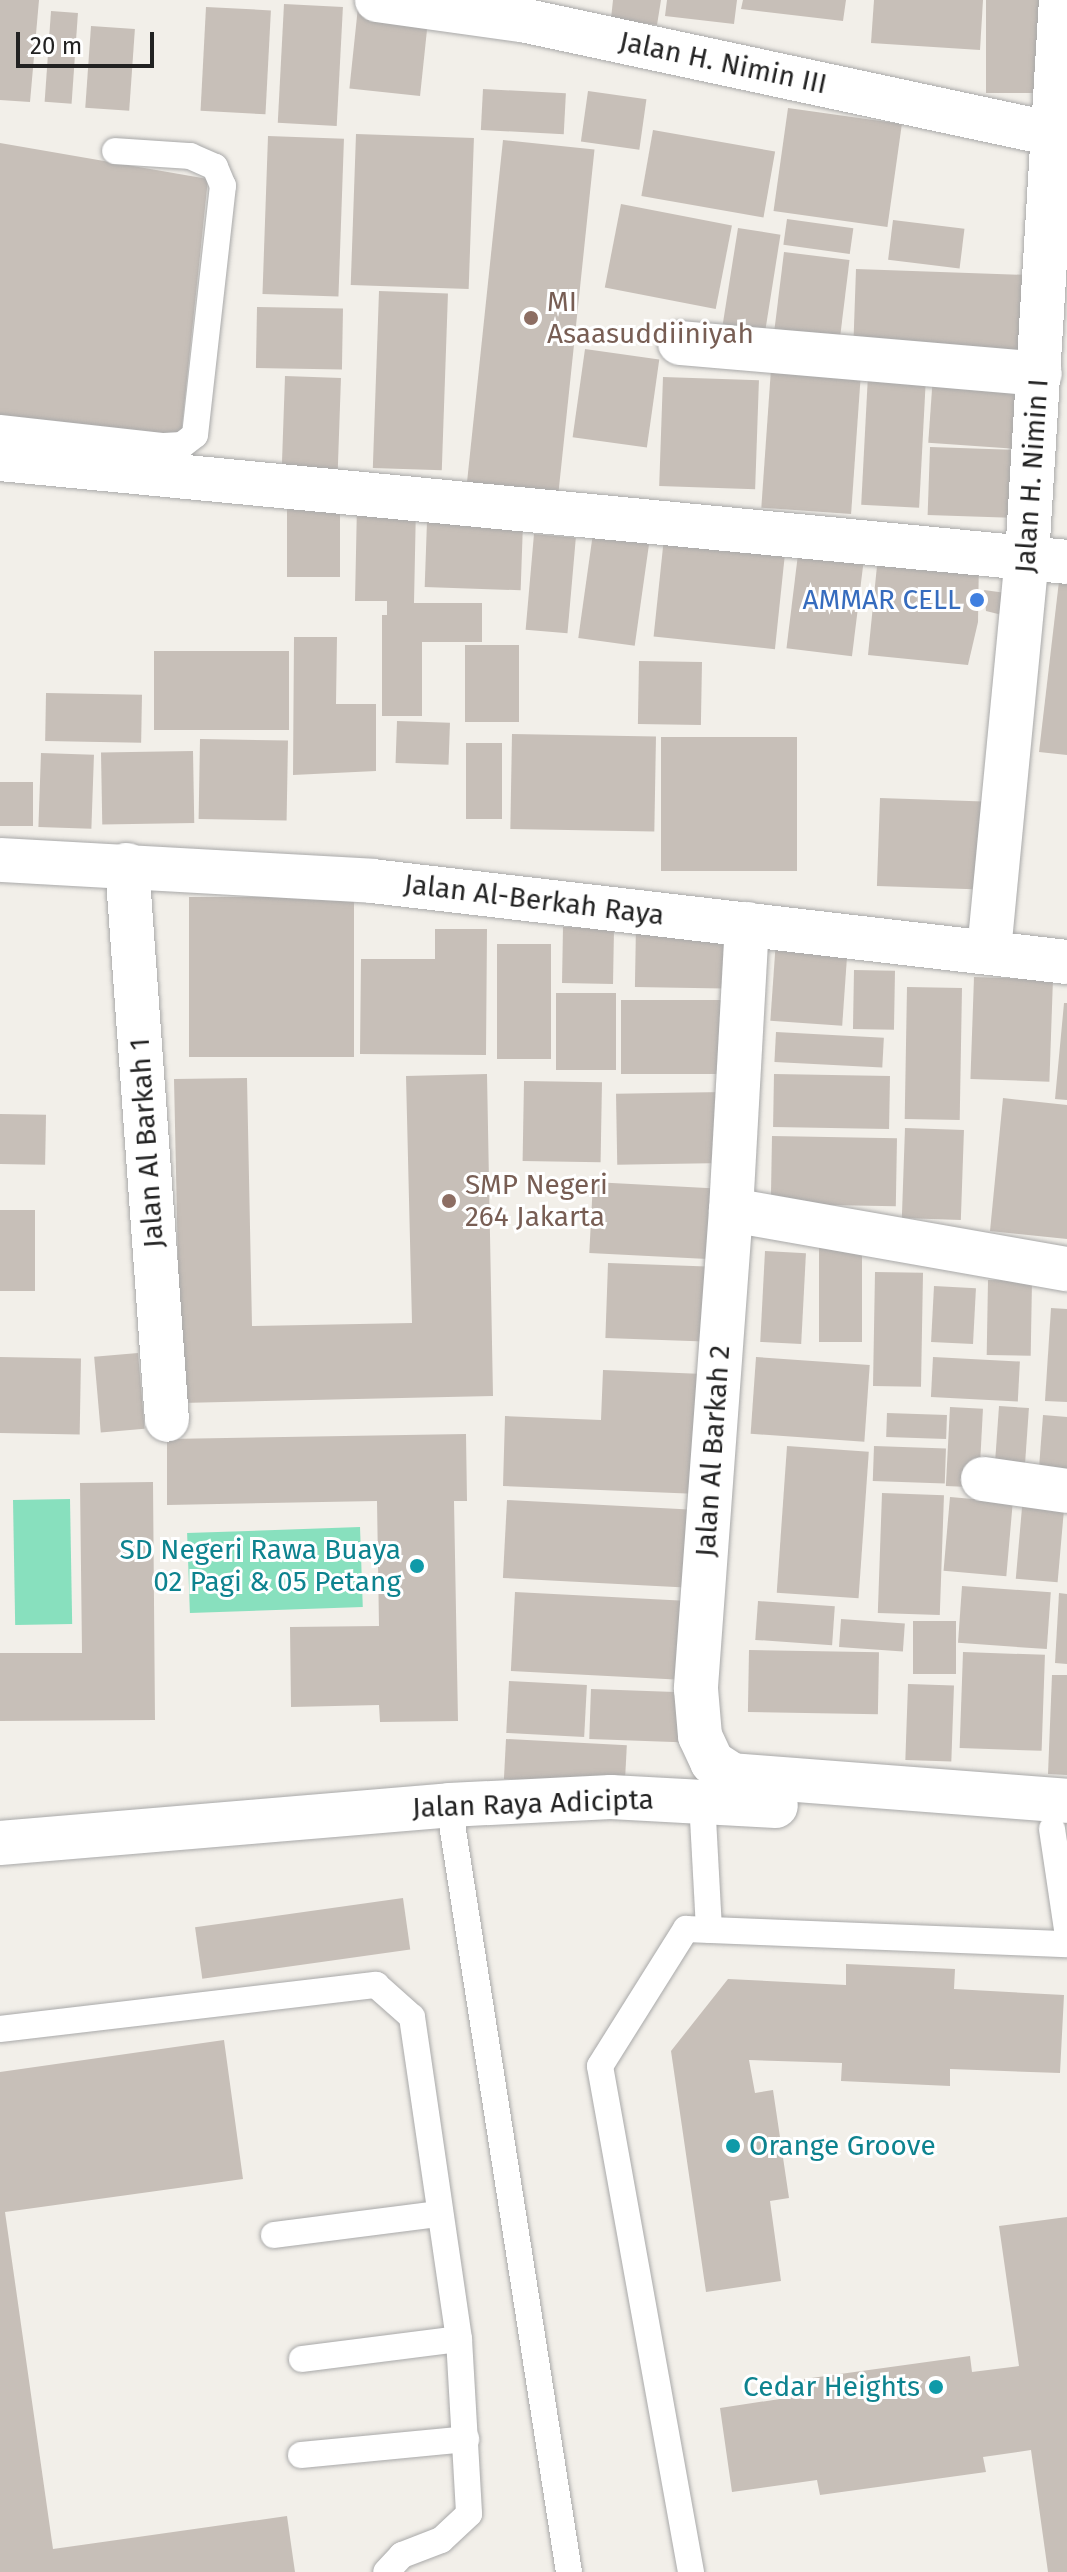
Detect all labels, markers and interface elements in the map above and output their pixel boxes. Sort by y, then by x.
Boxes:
scale bar [20,16,158,66]
street label: Jalan H. Nimin III [616,25,830,101]
text: 20 m [30,32,82,60]
place label: MI Asaasuddiiniyah [547,285,754,351]
marker: MI Asaasuddiiniyah [522,309,540,327]
street label: Jalan H. Nimin I [1008,378,1056,574]
place label: AMMAR CELL [802,583,961,617]
marker: AMMAR CELL [968,591,986,609]
street label: Jalan Al-Berkah Raya [402,867,666,933]
street label: Jalan Al Barkah 1 [123,1037,171,1249]
place label: SMP Negeri 264 Jakarta [465,1168,608,1234]
marker: SMP Negeri 264 Jakarta [440,1192,458,1210]
street label: Jalan Al Barkah 2 [689,1344,737,1558]
place label: SD Negeri Rawa Buaya 02 Pagi & 05 Petang [120,1533,401,1599]
marker: SD Negeri Rawa Buaya 02 Pagi & 05 Petang [408,1557,426,1575]
street label: Jalan Raya Adicipta [412,1783,654,1825]
place label: Orange Groove [749,2129,936,2163]
marker: Orange Groove [724,2137,742,2155]
place label: Cedar Heights [743,2370,920,2404]
marker: Cedar Heights [927,2378,945,2396]

